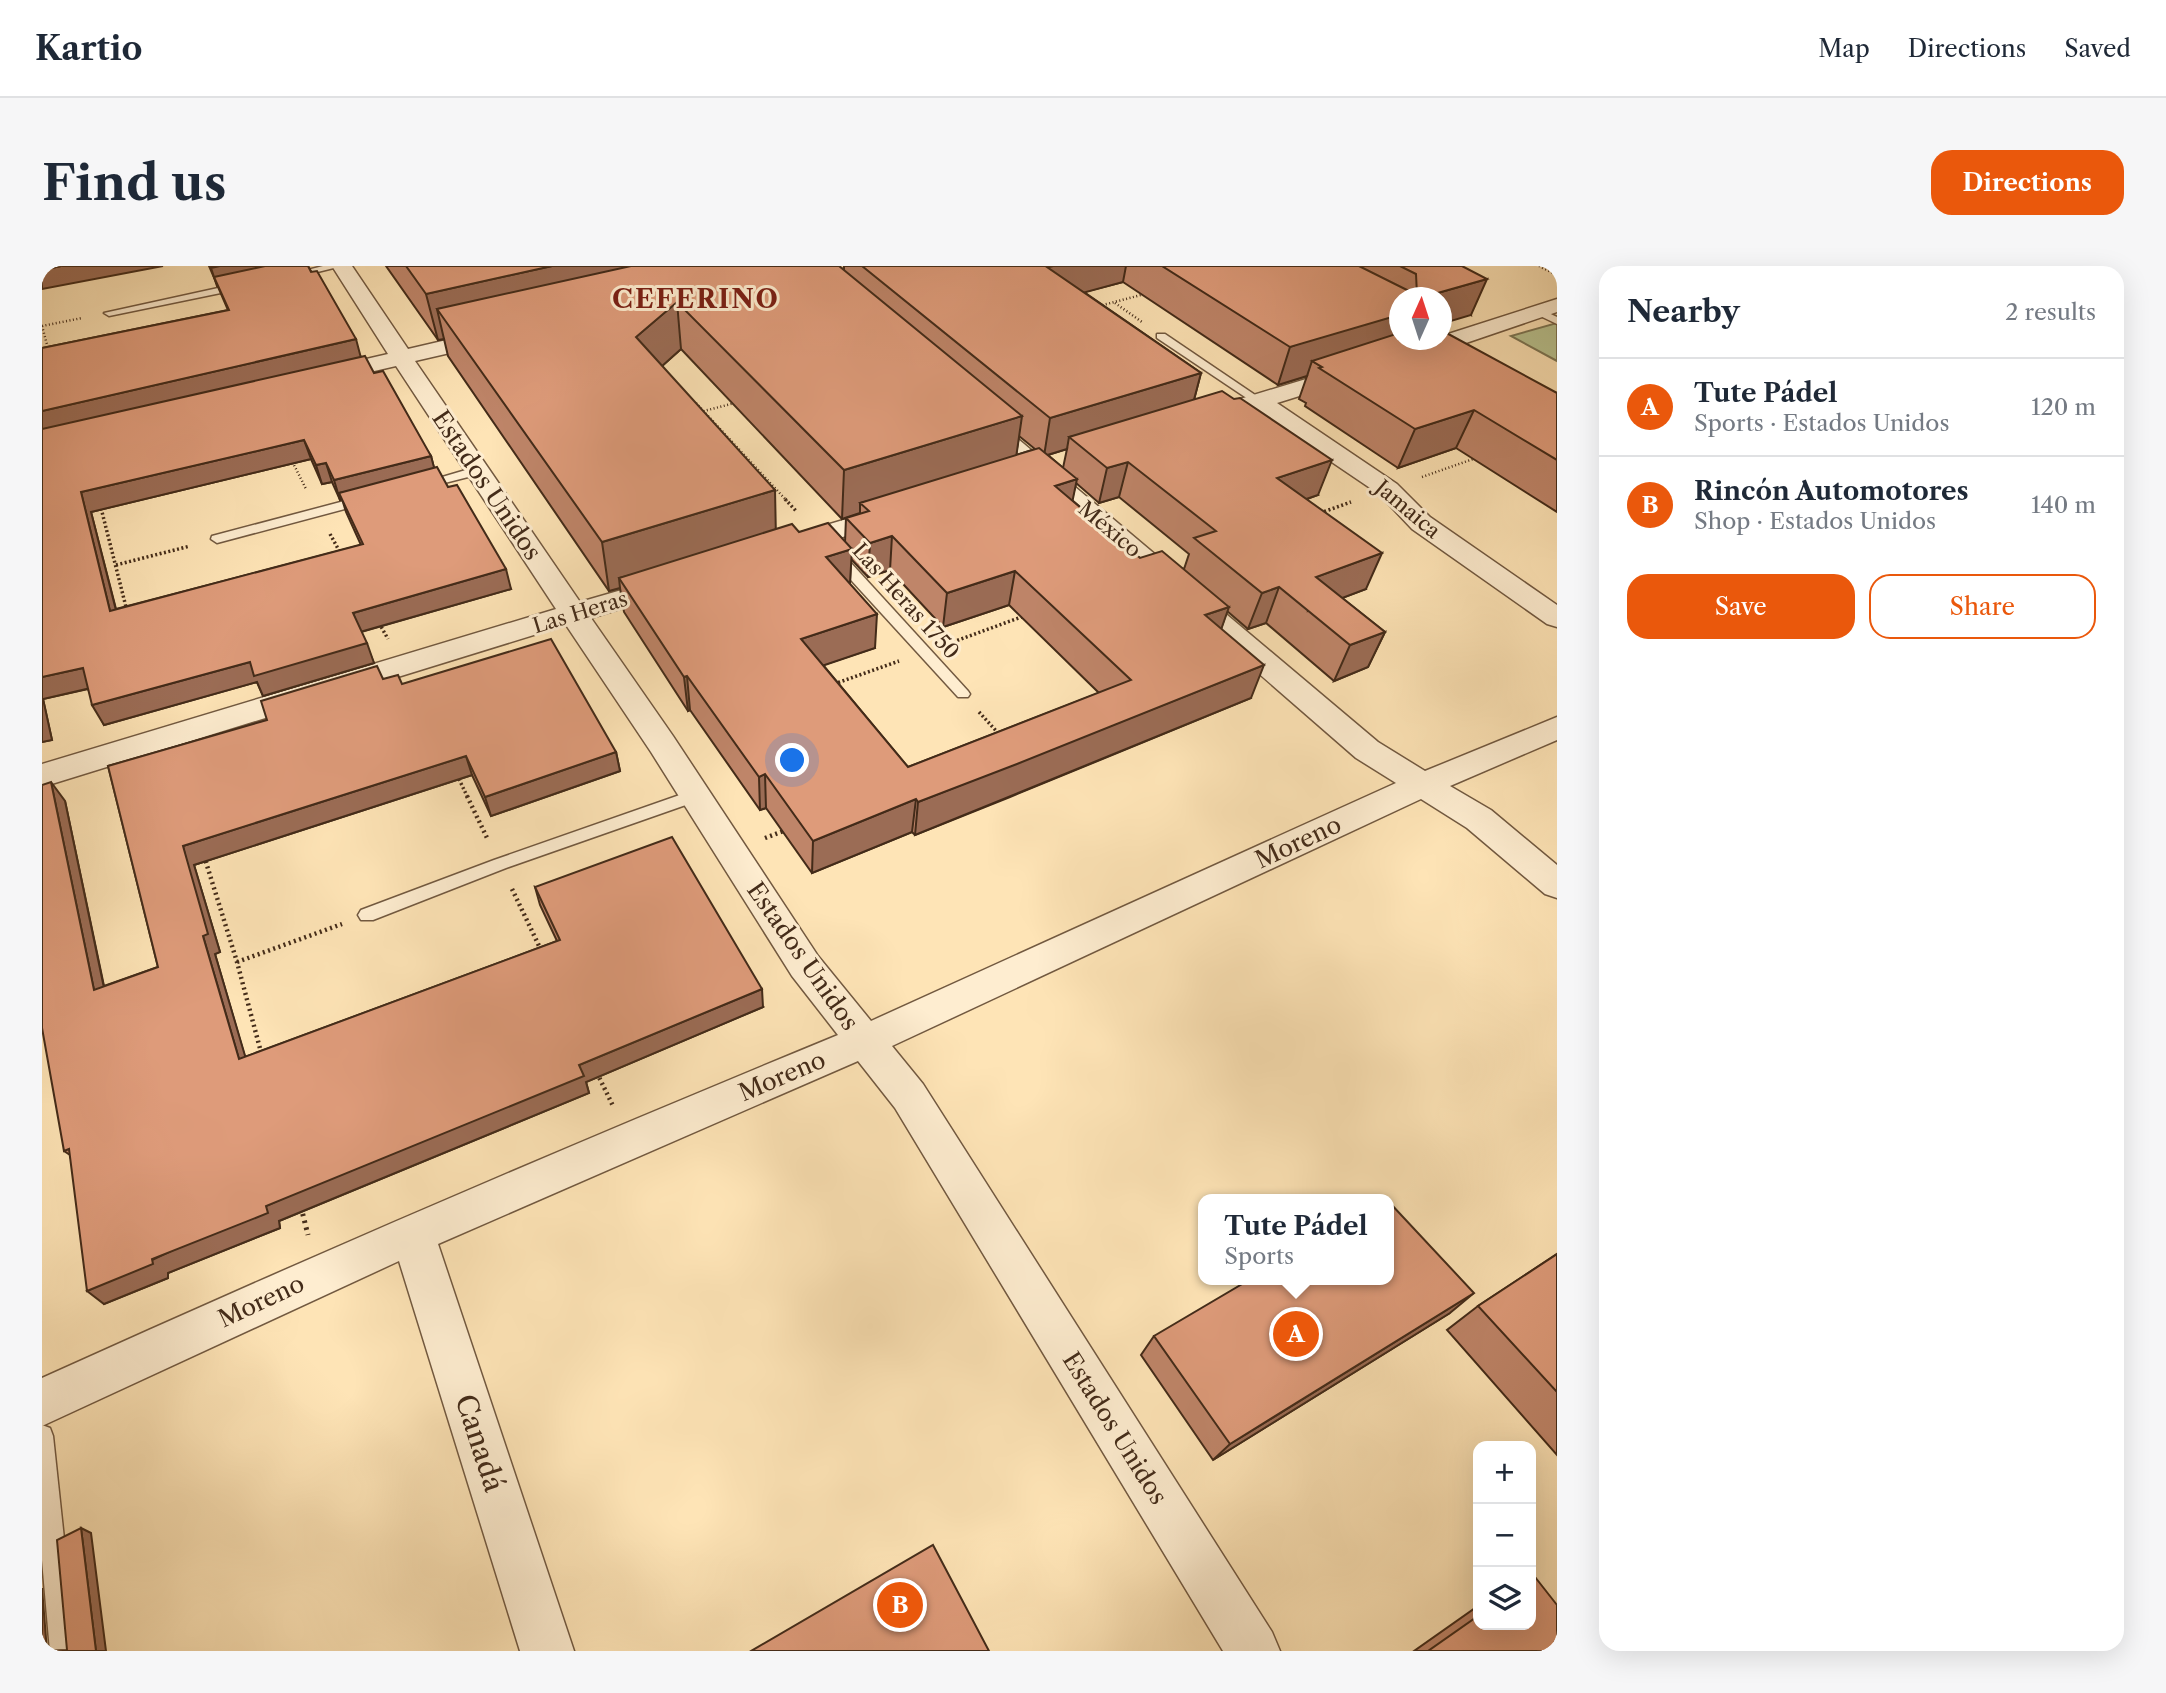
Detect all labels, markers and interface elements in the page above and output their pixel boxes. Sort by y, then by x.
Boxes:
text: Kartio [35,28,143,69]
text: Map [1818,34,1870,63]
text: Directions [1908,34,2026,63]
text: Saved [2064,34,2131,63]
button: Directions [1931,150,2124,215]
text: Find us [42,152,226,213]
district label: CEFERINO [612,283,780,315]
north arrow [1389,287,1452,350]
text: Nearby [1627,293,1740,330]
text: 2 results [2005,298,2096,326]
text: Tute Pádel [1694,377,1837,409]
text: A [1641,393,1659,421]
text: 120 m [2031,393,2096,421]
street label: Estados Unidos [426,405,548,565]
text: Sports · Estados Unidos [1694,409,1949,437]
street label: Jamaica [1368,473,1446,544]
text: Rincón Automotores [1694,475,1969,507]
text: B [1641,491,1659,519]
text: 140 m [2031,491,2096,519]
street label: México [1074,496,1146,562]
text: Shop · Estados Unidos [1694,507,1936,535]
street label: Las Heras 1750 [847,538,965,664]
button: Save [1627,574,1855,639]
button: Share [1869,574,2096,639]
street label: Las Heras [530,586,630,638]
your location [775,743,809,777]
street label: Moreno [1250,810,1346,874]
street label: Estados Unidos [741,876,865,1036]
street label: Moreno [734,1045,830,1107]
popup [1198,1194,1394,1285]
text: Tute Pádel [1224,1210,1368,1242]
text: Sports [1224,1242,1294,1270]
street label: Moreno [213,1269,309,1333]
pin: A [1273,1308,1319,1360]
street label: Estados Unidos [1057,1346,1173,1510]
street label: Canadá [448,1390,512,1496]
map controls [1473,1441,1536,1630]
button: + [1473,1441,1536,1504]
button: − [1473,1504,1536,1567]
button: layers [1473,1567,1536,1630]
pin: B [877,1579,923,1631]

